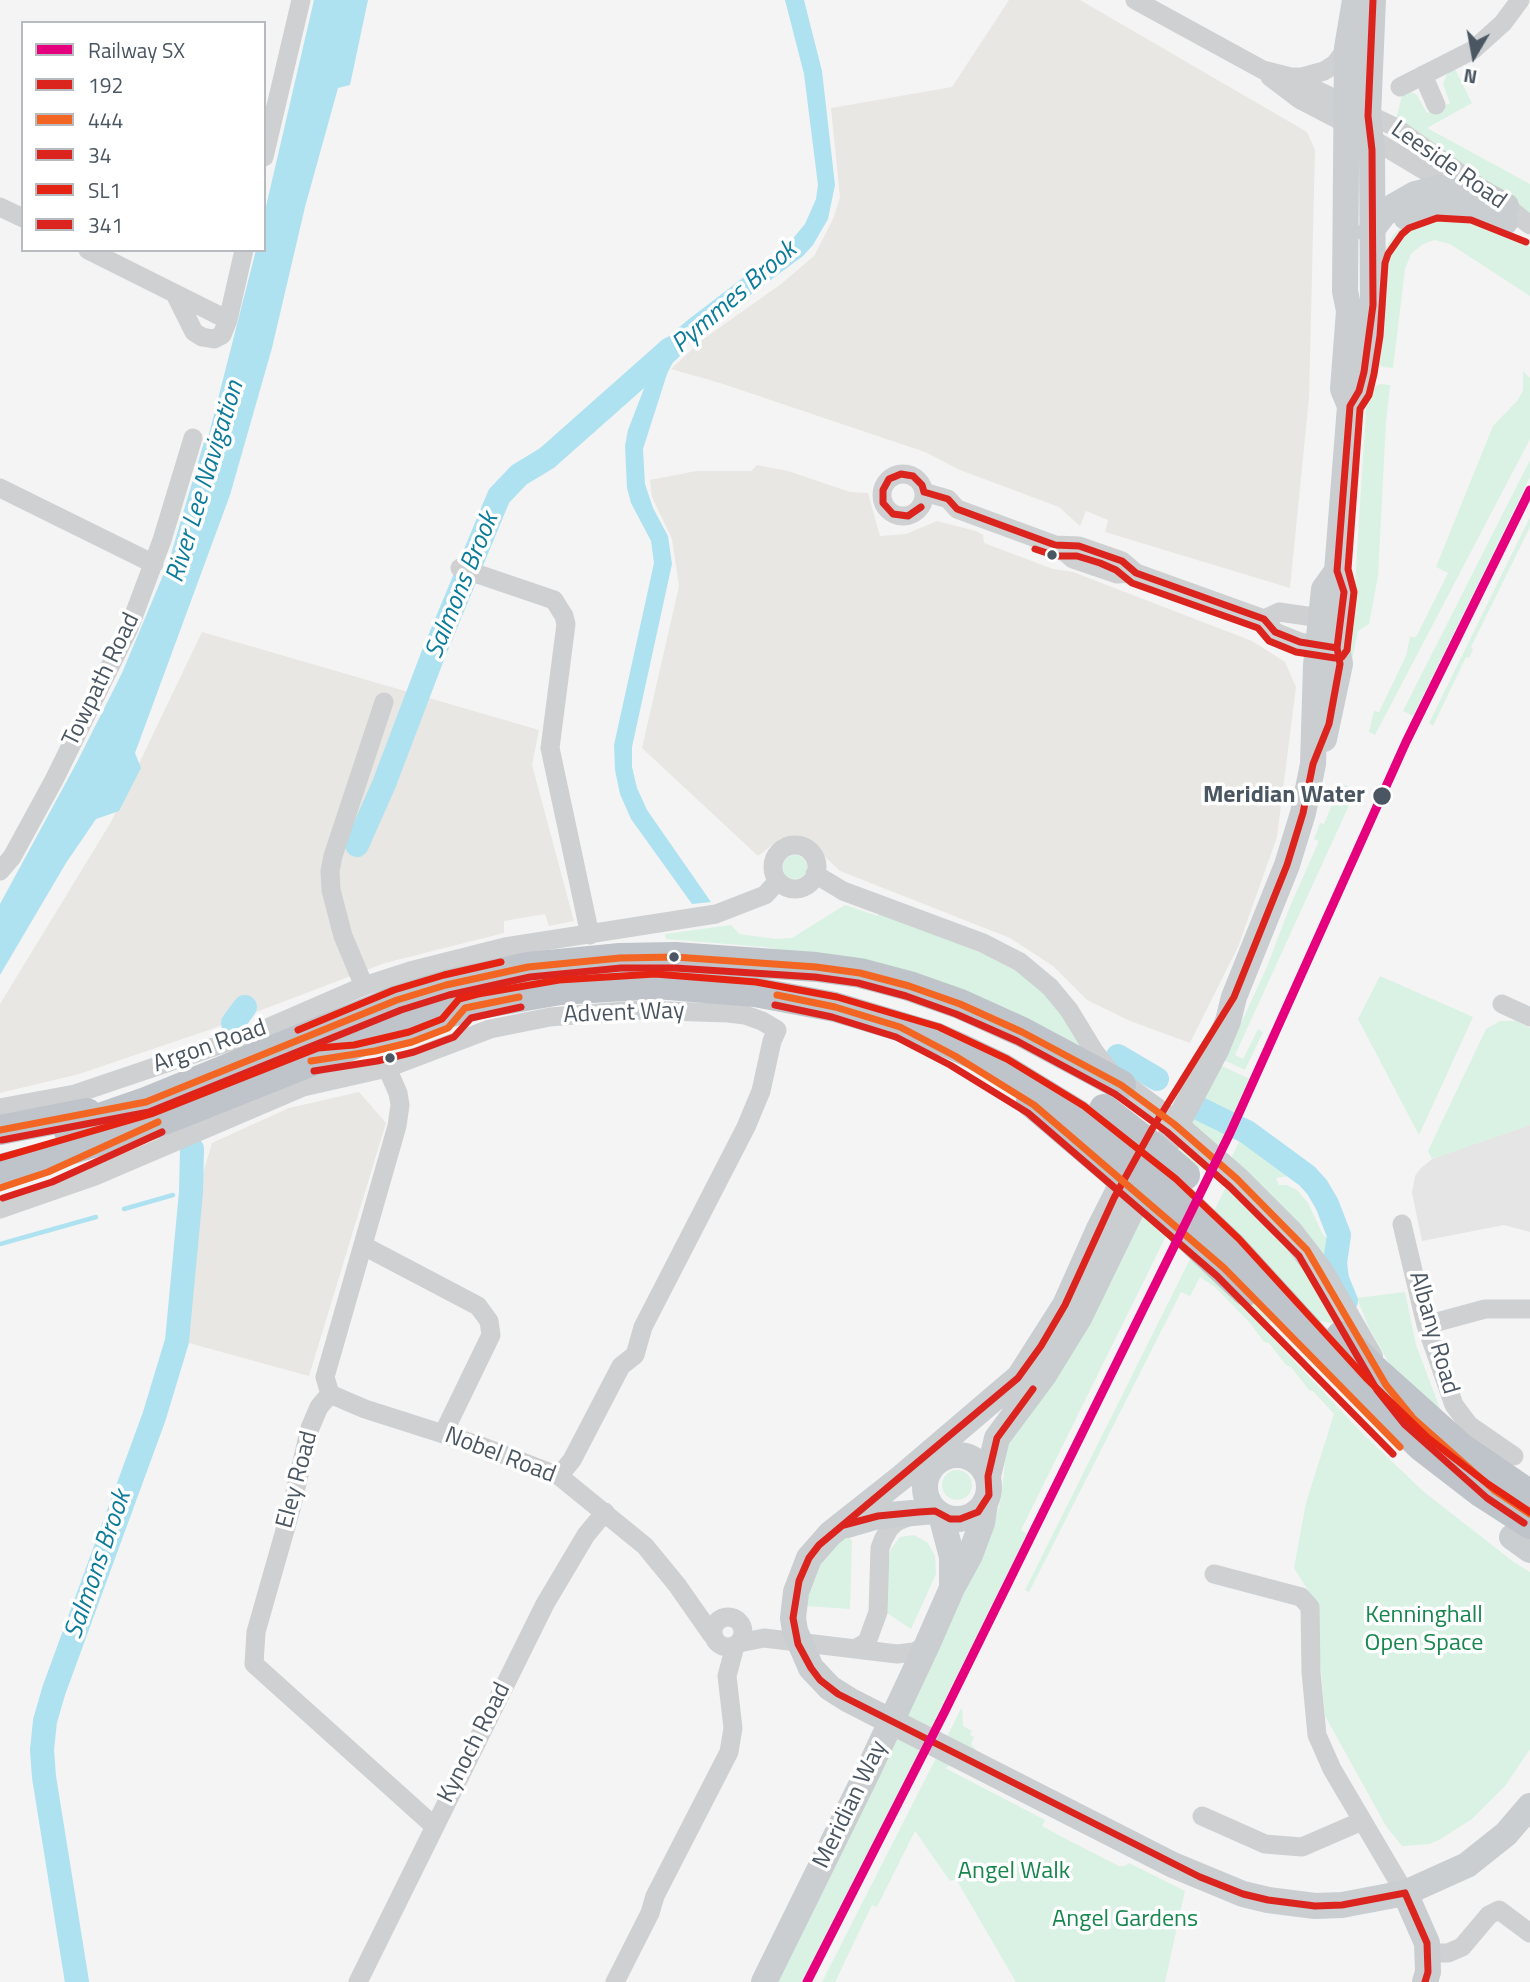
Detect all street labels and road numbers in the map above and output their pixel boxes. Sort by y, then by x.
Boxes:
street label: Leeside Road [1385,116,1511,216]
street label: Towpath Road [57,609,147,751]
street label: Advent Way [563,997,685,1031]
street label: Argon Road [150,1014,270,1080]
street label: Albany Road [1402,1268,1464,1398]
street label: Nobel Road [441,1422,559,1490]
street label: Eley Road [271,1428,325,1532]
street label: Kynoch Road [432,1678,518,1808]
street label: Meridian Way [808,1737,894,1873]

